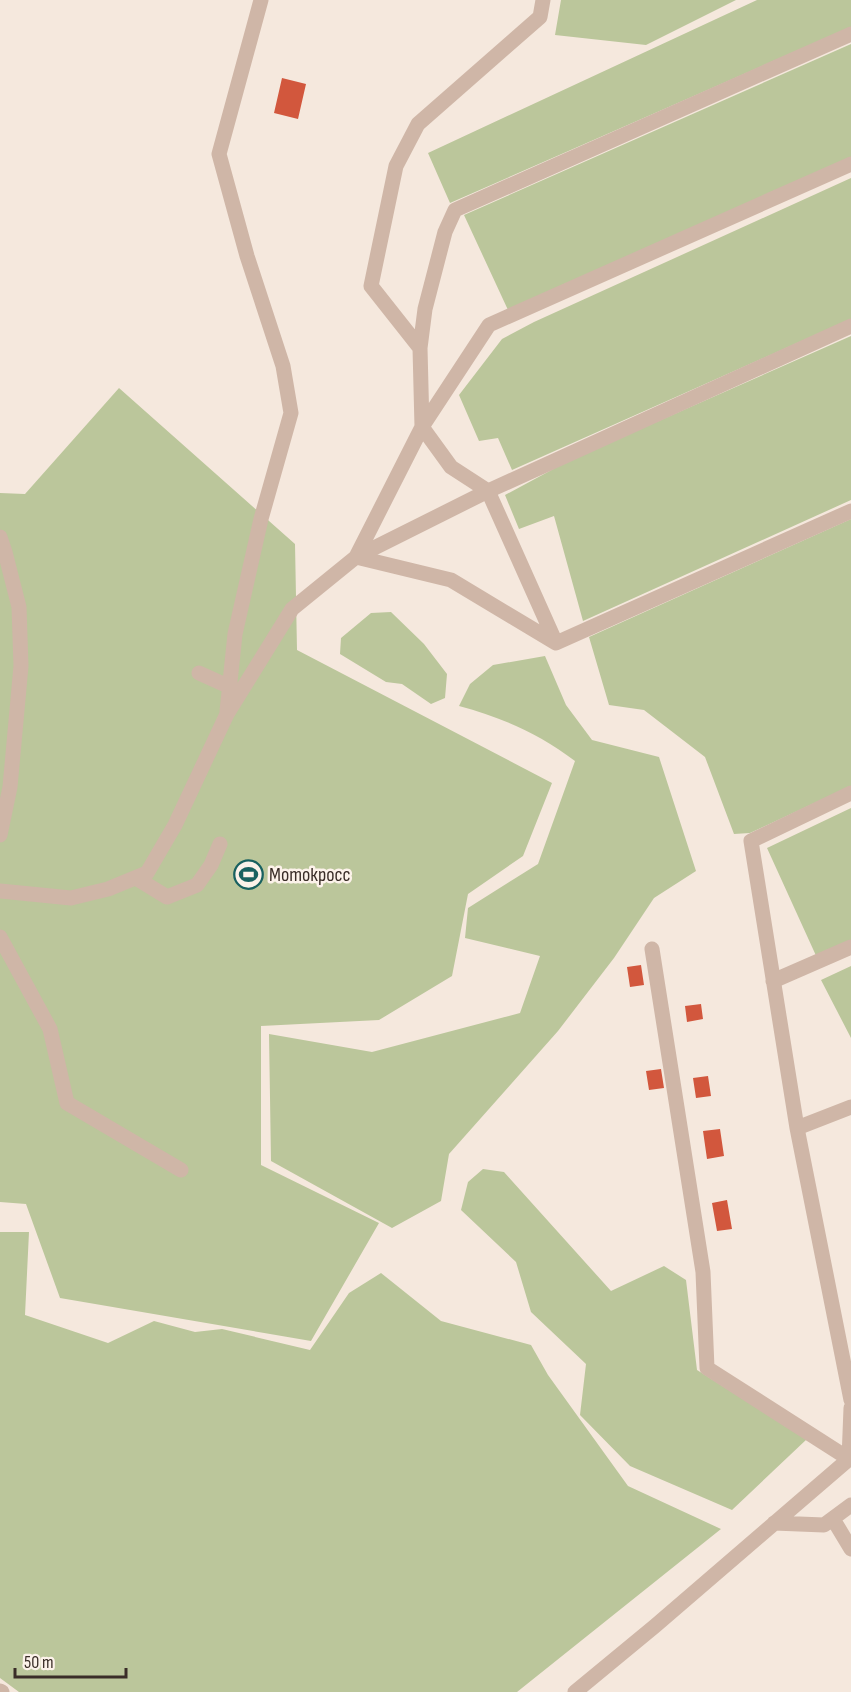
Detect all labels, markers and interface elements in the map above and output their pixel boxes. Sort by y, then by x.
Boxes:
sports icon: Мотокросс [232,859,264,891]
place label: Мотокросс [269,863,350,887]
scale bar [15,1641,126,1679]
text: 50 m [24,1652,54,1673]

